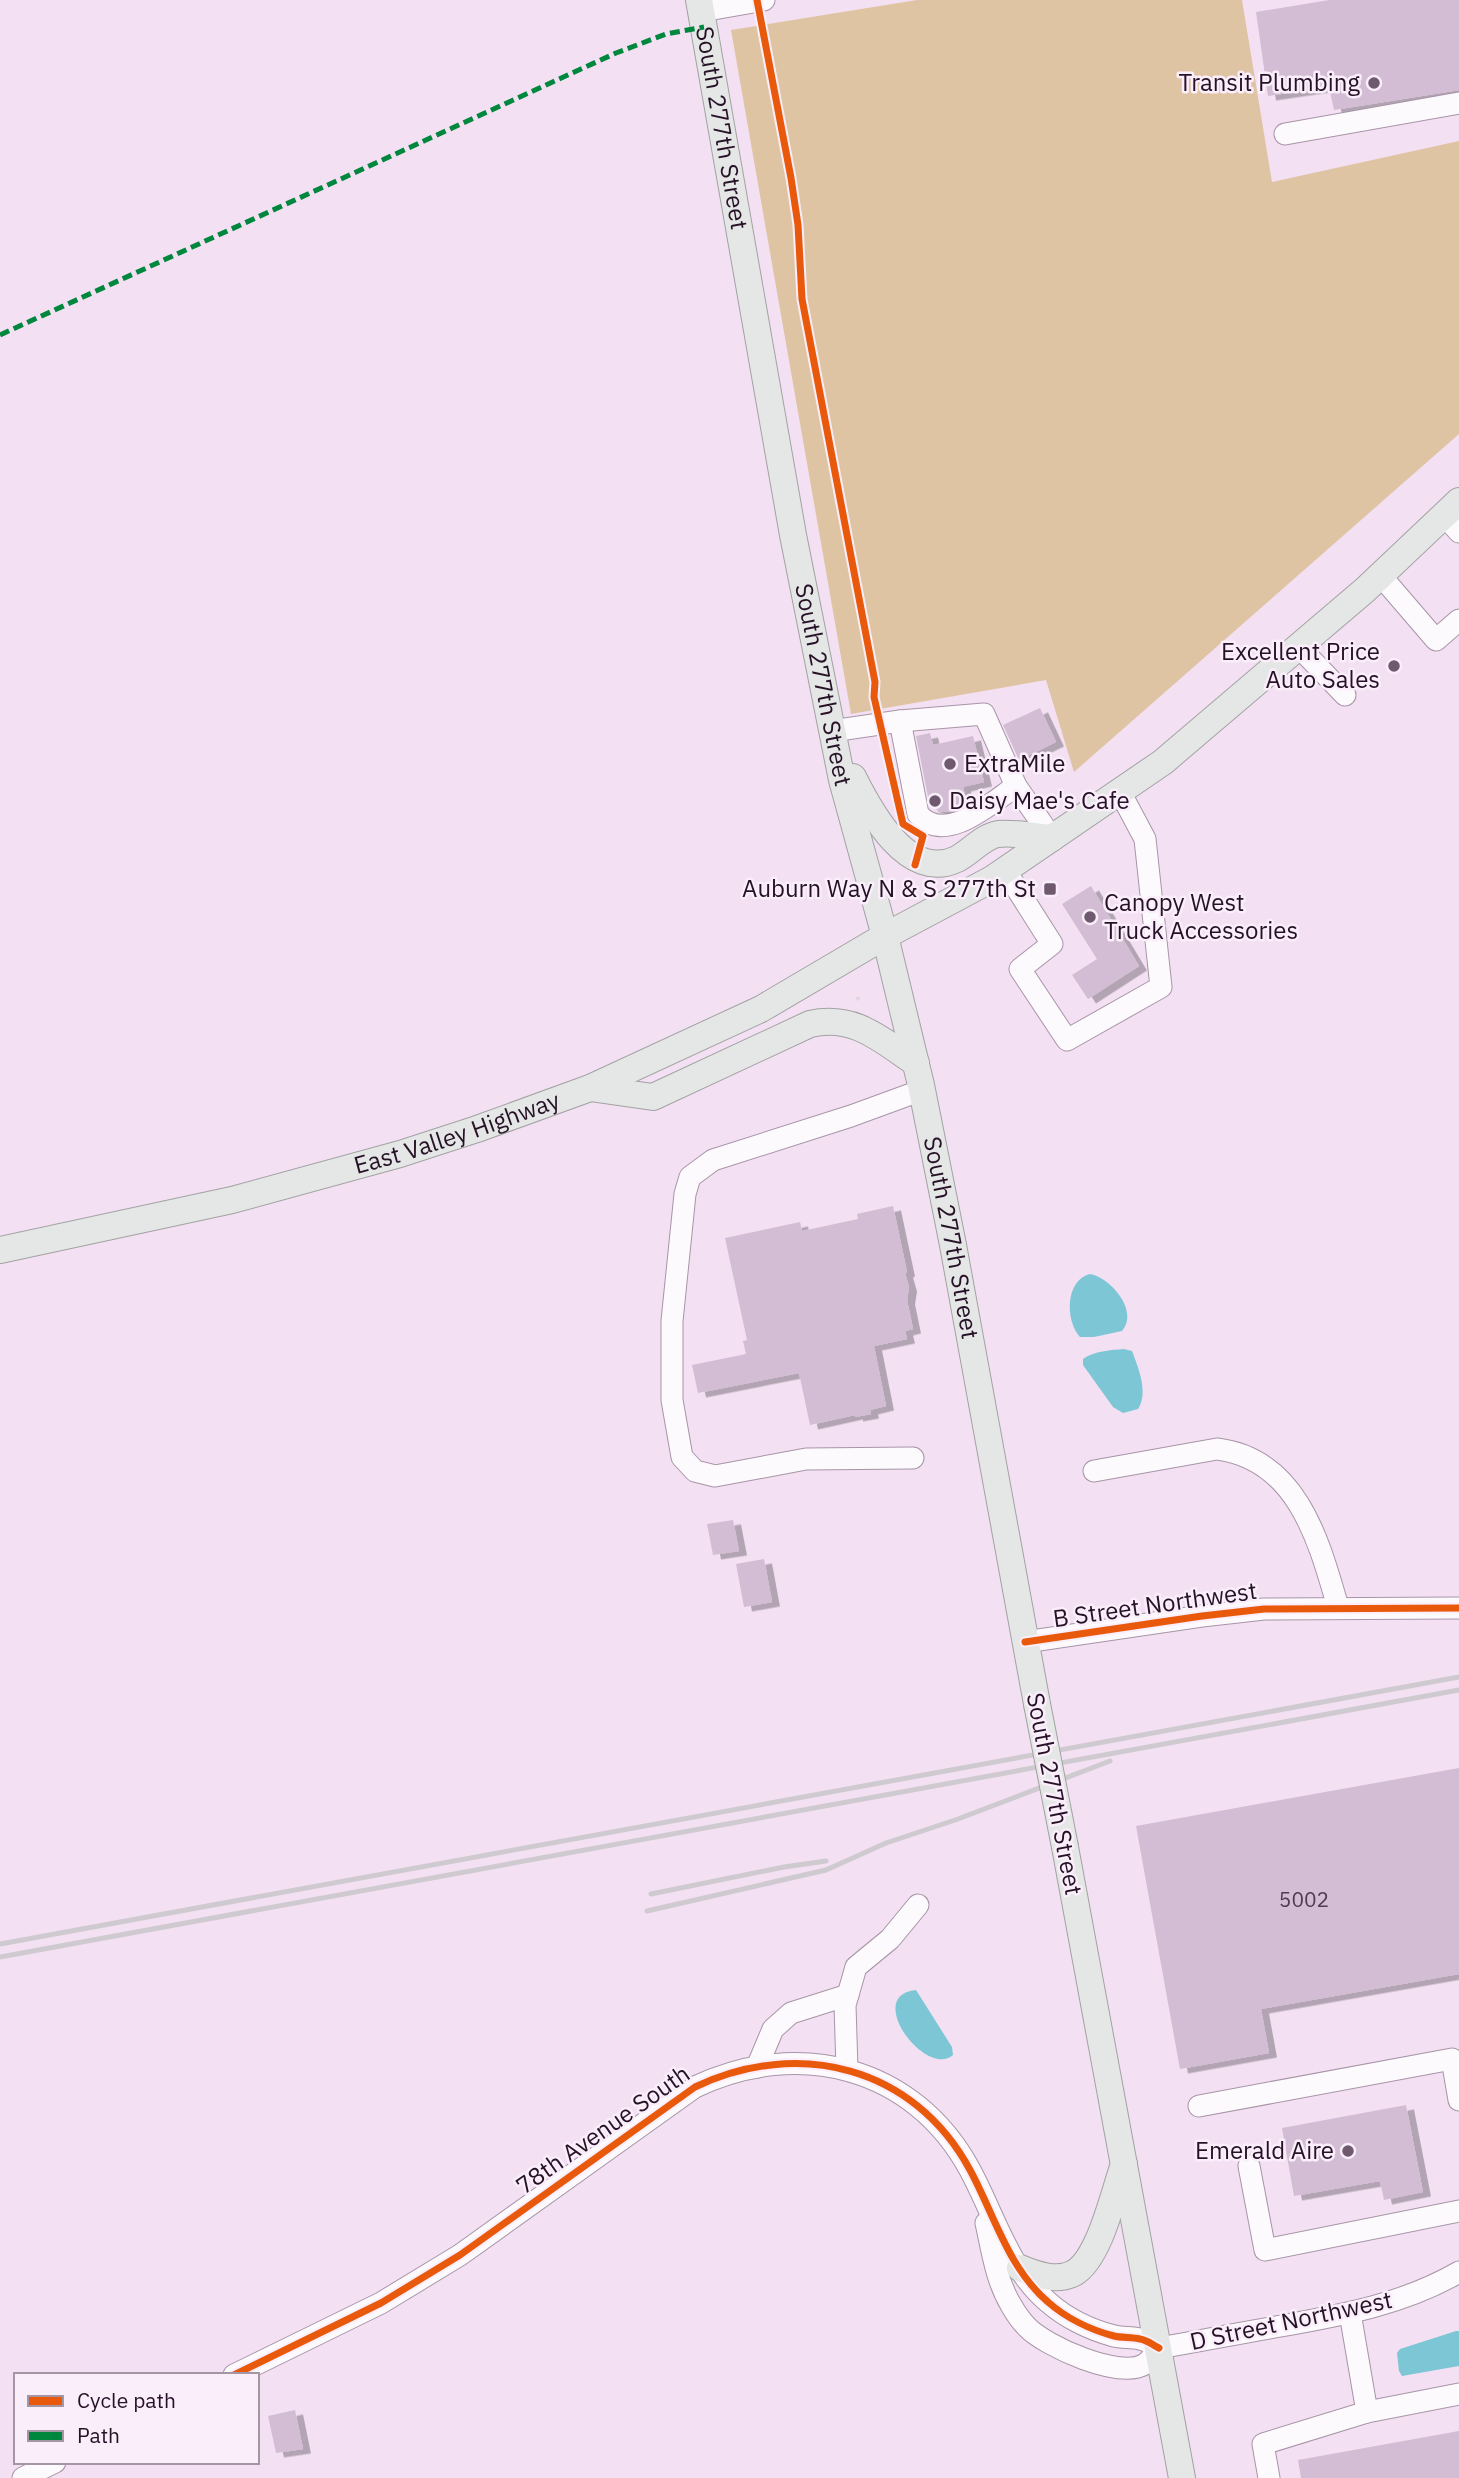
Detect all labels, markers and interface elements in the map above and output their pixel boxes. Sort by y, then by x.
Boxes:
street label: South 277th Street [689,24,756,232]
place label: Transit Plumbing [1179,66,1360,98]
marker: Transit Plumbing [1366,75,1382,91]
street label: South 277th Street [788,581,860,790]
place label: Excellent Price Auto Sales [1221,635,1380,695]
marker: Excellent Price Auto Sales [1386,658,1402,674]
place label: ExtraMile [964,747,1065,779]
marker: ExtraMile [942,756,958,772]
place label: Daisy Mae's Cafe [949,784,1130,816]
marker: Daisy Mae's Cafe [927,793,943,809]
place label: Auburn Way N & S 277th St [742,872,1036,904]
marker: Auburn Way N & S 277th St [1042,881,1058,897]
place label: Canopy West Truck Accessories [1104,886,1298,946]
marker: Canopy West Truck Accessories [1082,909,1098,925]
street label: East Valley Highway [350,1083,564,1181]
street label: South 277th Street [917,1134,987,1342]
street label: B Street Northwest [1051,1574,1259,1634]
street label: South 277th Street [1020,1690,1090,1898]
house number: 5002 [1279,1885,1329,1913]
street label: 78th Avenue South [509,2057,696,2201]
place label: Emerald Aire [1195,2134,1334,2166]
marker: Emerald Aire [1340,2143,1356,2159]
street label: D Street Northwest [1187,2283,1395,2357]
legend [14,2373,259,2464]
text: Cycle path [77,2386,176,2414]
text: Path [77,2421,120,2449]

